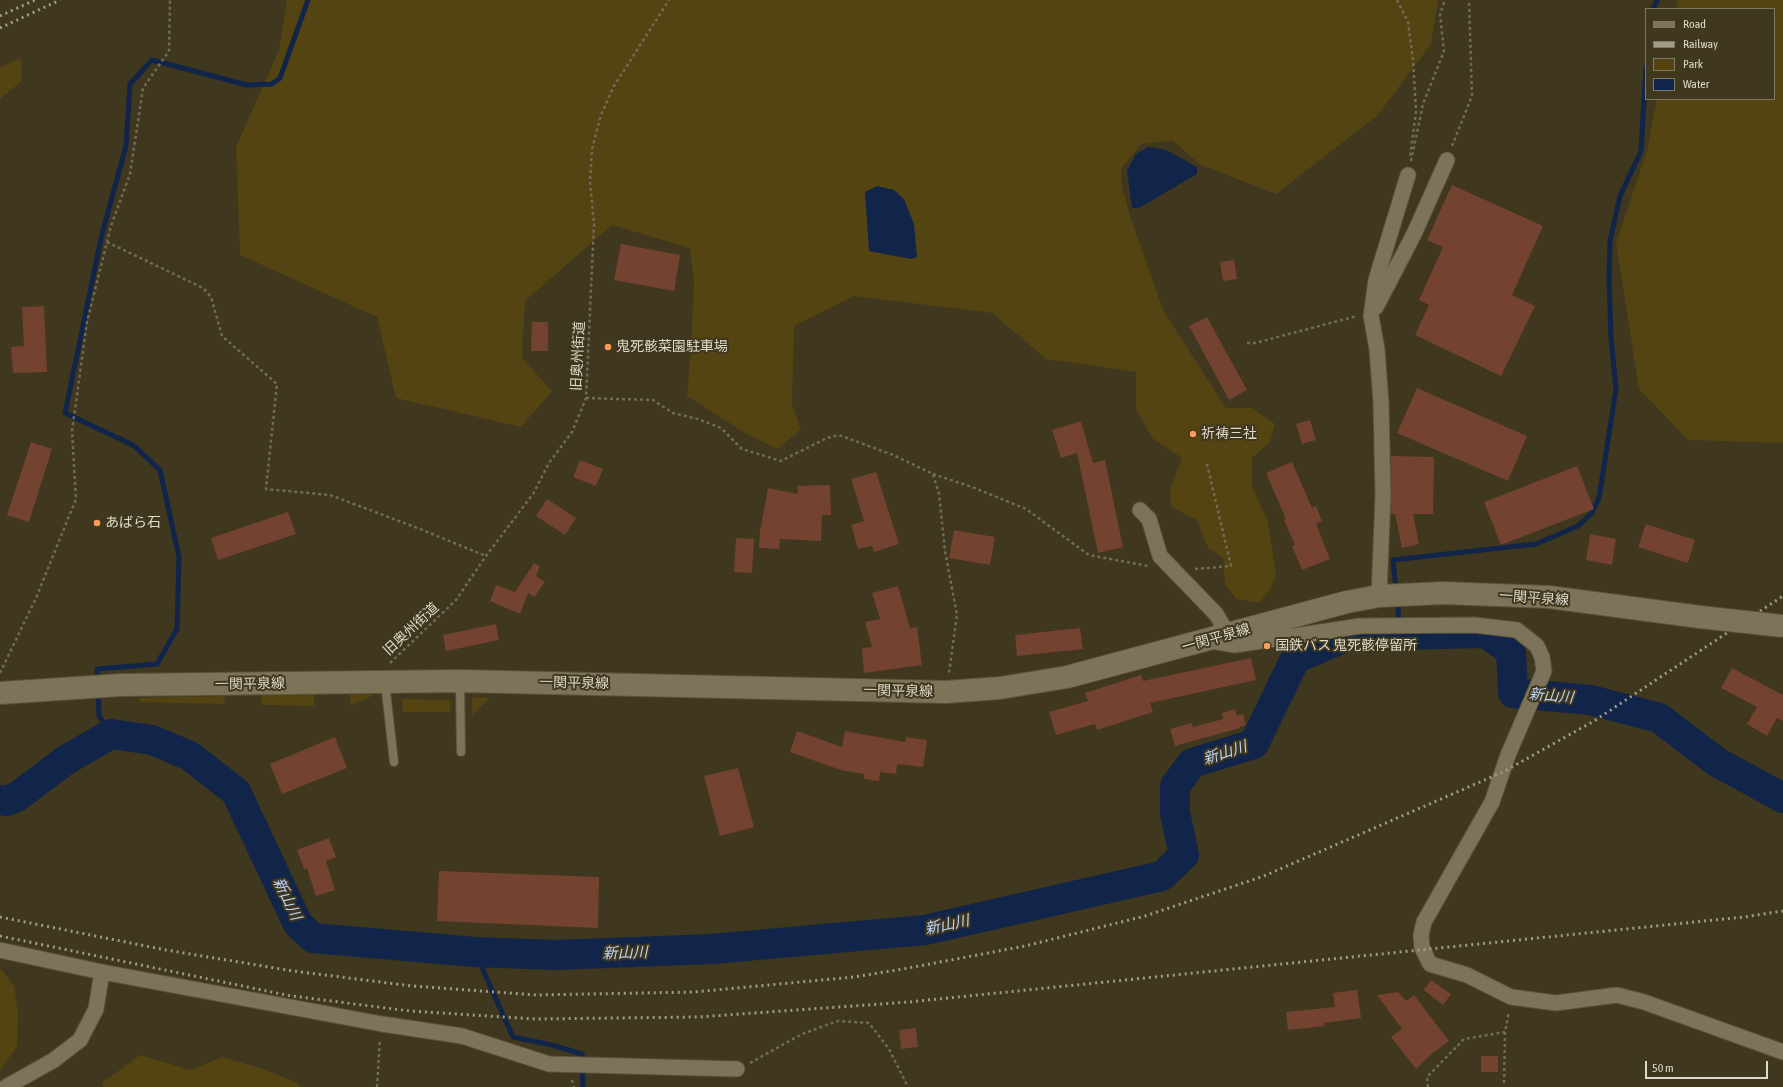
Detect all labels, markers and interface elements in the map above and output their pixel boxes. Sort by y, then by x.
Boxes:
legend [1645,8,1775,100]
text: Road [1683,17,1706,31]
text: Railway [1683,37,1718,51]
text: Park [1683,57,1703,71]
text: Water [1683,77,1709,91]
street label: 旧奥州街道 [568,321,588,391]
place label: 鬼死骸菜園駐車場 [616,339,728,355]
marker: 鬼死骸菜園駐車場 [603,342,613,352]
place label: 祈祷三社 [1201,426,1257,442]
marker: 祈祷三社 [1188,429,1198,439]
place label: あばら石 [105,515,161,531]
marker: あばら石 [92,518,102,528]
street label: 一関平泉線 [1498,587,1570,609]
street label: 旧奥州街道 [380,599,442,659]
street label: 一関平泉線 [1180,620,1252,656]
place label: 国鉄バス 鬼死骸停留所 [1275,638,1417,654]
marker: 国鉄バス 鬼死骸停留所 [1262,641,1272,651]
street label: 一関平泉線 [539,674,609,692]
street label: 一関平泉線 [215,675,285,693]
street label: 一関平泉線 [863,682,933,700]
water label: 新山川 [1528,685,1574,707]
water label: 新山川 [1201,737,1249,769]
water label: 新山川 [269,875,305,923]
water label: 新山川 [923,912,971,938]
water label: 新山川 [602,943,648,963]
scale bar [1647,1053,1770,1079]
text: 50 m [1652,1061,1674,1075]

